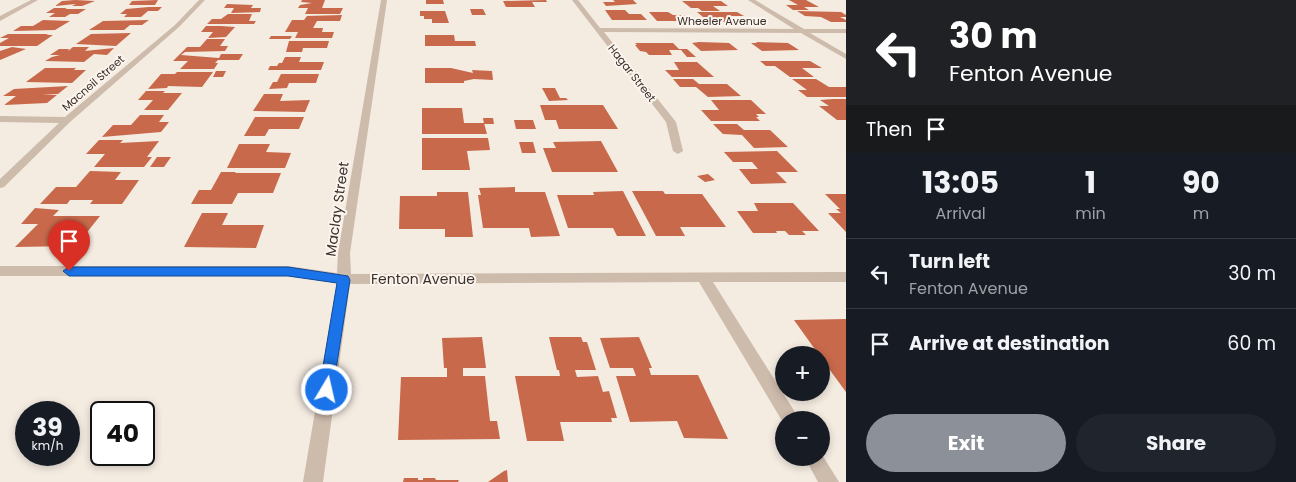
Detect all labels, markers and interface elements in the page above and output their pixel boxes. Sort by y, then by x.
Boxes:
text: 30 m [949,11,1037,60]
street label: Wheeler Avenue [677,13,767,29]
icon: left [866,20,931,85]
street label: Hagar Street [604,41,660,105]
street label: Macneil Street [58,51,128,115]
text: Fenton Avenue [949,58,1112,89]
icon: arrive [922,115,950,143]
text: Then [866,116,912,143]
street label: Maclay Street [320,160,354,258]
text: 13:05 [922,161,999,204]
text: 1 [1085,161,1096,204]
text: 90 [1182,161,1220,204]
text: Arrival [935,202,986,225]
text: min [1075,202,1106,225]
text: m [1193,202,1209,225]
pin [48,220,90,271]
icon: arrive [55,227,83,255]
text: Turn left [909,248,990,275]
icon: left [866,260,894,288]
text: 30 m [1228,260,1276,287]
street label: Fenton Avenue [371,269,475,289]
text: Fenton Avenue [909,277,1028,300]
icon: arrive [866,330,894,358]
text: Arrive at destination [909,330,1110,357]
text: 60 m [1227,330,1276,357]
map controls [775,346,830,466]
button: + [775,346,830,401]
position arrow [300,363,352,415]
speed limit sign: 40 [90,401,155,466]
text: 39 [32,410,63,445]
button: − [775,411,830,466]
button: Exit [866,414,1066,472]
button: Share [1076,414,1276,472]
text: km/h [32,437,63,454]

